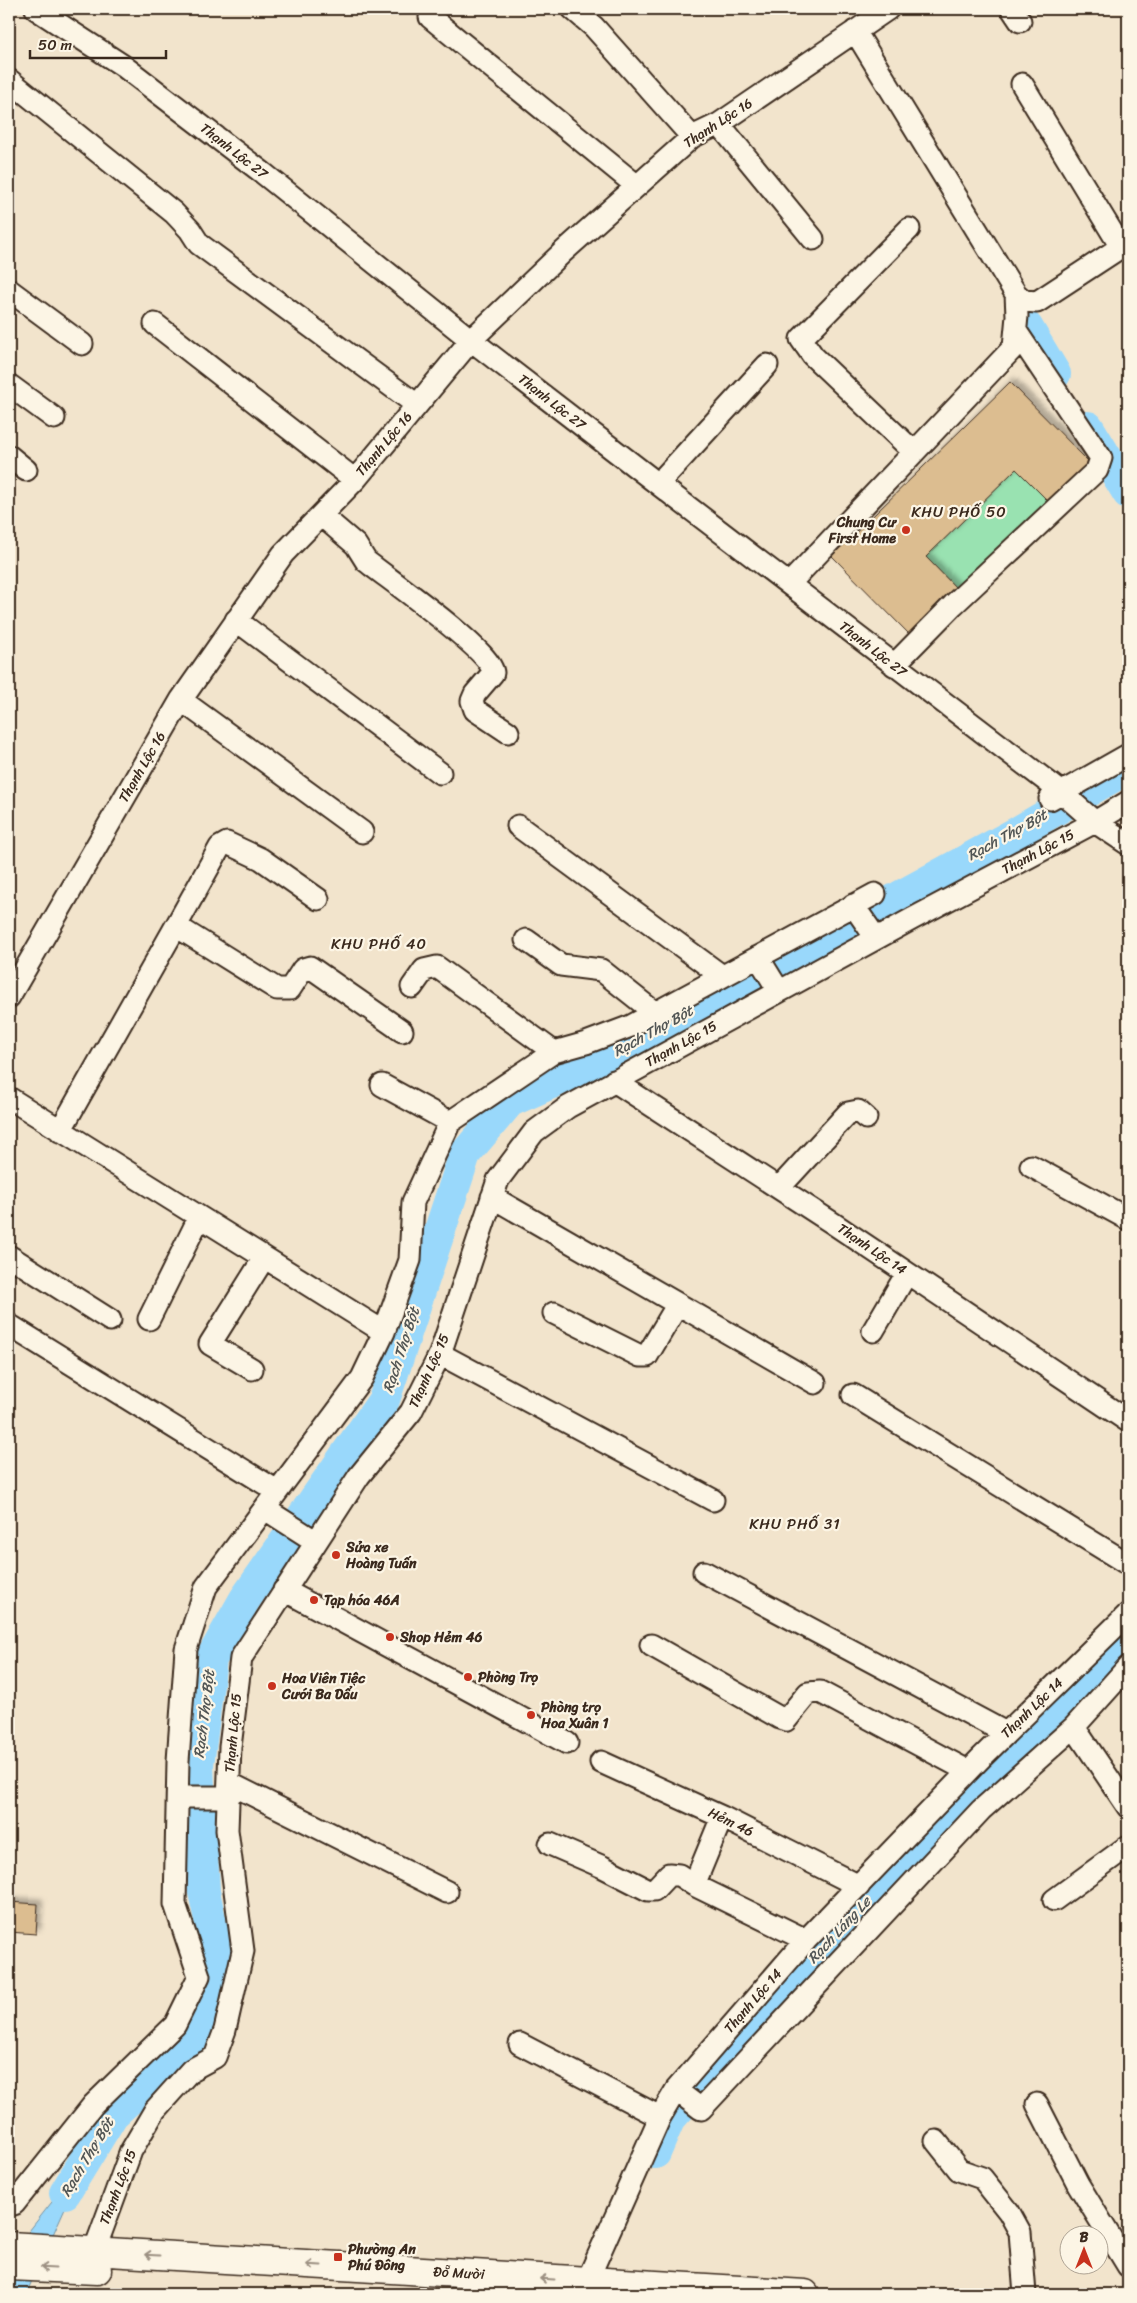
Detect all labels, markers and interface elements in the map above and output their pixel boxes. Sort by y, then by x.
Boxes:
scale bar [30,28,166,60]
text: 50 m [38,32,73,58]
street label: Thạnh Lộc 16 [678,91,758,155]
street label: Thạnh Lộc 27 [194,116,274,186]
street label: Thạnh Lộc 27 [512,367,592,437]
street label: Thạnh Lộc 16 [349,406,419,482]
district label: KHU PHỐ 50 [911,499,1007,525]
place label: Chung Cư First Home [828,510,897,551]
marker: Chung Cư First Home [900,524,912,536]
street label: Thạnh Lộc 27 [833,614,913,684]
street label: Thạnh Lộc 16 [111,727,173,807]
water label: Rạch Thợ Bột [962,801,1053,868]
street label: Thạnh Lộc 15 [997,822,1079,882]
district label: KHU PHỐ 40 [331,931,427,957]
water label: Rạch Thợ Bột [608,997,699,1064]
street label: Thạnh Lộc 15 [640,1014,722,1074]
street label: Thạnh Lộc 14 [832,1216,912,1282]
water label: Rạch Thợ Bột [375,1303,427,1396]
street label: Thạnh Lộc 15 [401,1329,457,1412]
district label: KHU PHỐ 31 [749,1511,841,1537]
place label: Sửa xe Hoàng Tuấn [345,1535,417,1576]
marker: Sửa xe Hoàng Tuấn [330,1549,342,1561]
place label: Tạp hóa 46A [324,1588,400,1613]
marker: Tạp hóa 46A [308,1594,320,1606]
place label: Shop Hẻm 46 [399,1625,483,1650]
marker: Shop Hẻm 46 [384,1631,396,1643]
place label: Phòng Trọ [478,1665,539,1690]
place label: Hoa Viên Tiệc Cưới Ba Dẩu [281,1666,366,1707]
water label: Rạch Thợ Bột [186,1667,222,1759]
marker: Phòng Trọ [462,1671,474,1683]
street label: Thạnh Lộc 14 [995,1671,1070,1745]
marker: Hoa Viên Tiệc Cưới Ba Dẩu [266,1680,278,1692]
street label: Thạnh Lộc 15 [217,1692,249,1774]
place label: Phòng trọ Hoa Xuân 1 [540,1695,608,1736]
marker: Phòng trọ Hoa Xuân 1 [525,1709,537,1721]
street label: Hẻm 46 [704,1800,758,1844]
water label: Rạch Láng Le [801,1889,878,1970]
street label: Thạnh Lộc 14 [717,1963,789,2039]
water label: Rạch Thợ Bột [53,2111,122,2202]
street label: Thạnh Lộc 15 [92,2145,144,2229]
text: B [1080,2225,1089,2250]
north arrow [1060,2226,1110,2276]
place label: Phường An Phú Đông [348,2237,416,2278]
one-way arrow [145,2250,161,2259]
marker: Phường An Phú Đông [332,2251,344,2263]
street label: Đỗ Mười [433,2259,486,2287]
one-way arrow [307,2260,323,2269]
one-way arrow [41,2263,57,2272]
one-way arrow [539,2274,555,2283]

